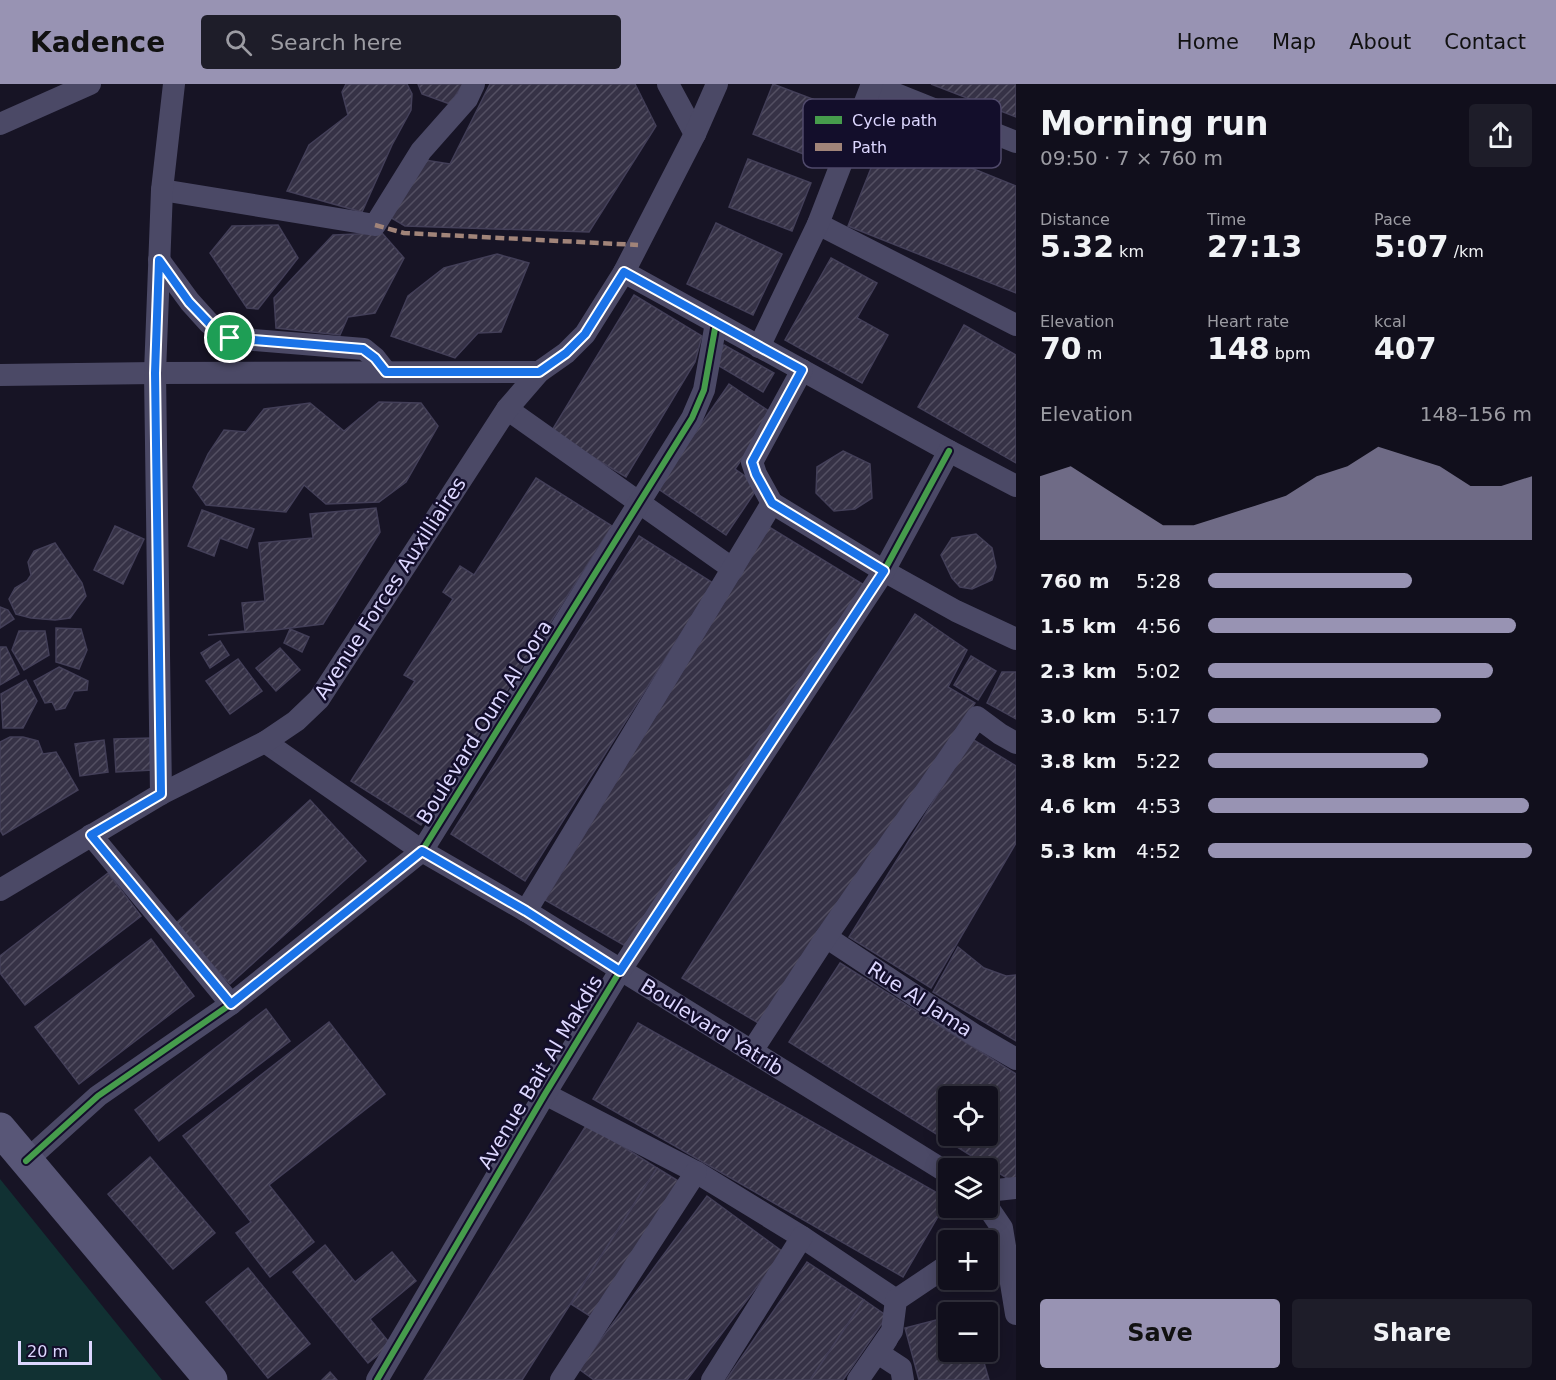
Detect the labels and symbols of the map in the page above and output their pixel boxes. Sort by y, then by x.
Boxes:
legend [803,99,1001,168]
text: Cycle path [852,111,937,130]
text: Path [852,138,887,157]
pin [204,312,255,363]
street label: Avenue Forces Auxilliaires [309,472,471,704]
street label: Boulevard Oum Al Qora [411,616,557,828]
street label: Rue Al Jama [863,956,977,1042]
street label: Avenue Bait Al Makdis [473,971,607,1173]
street label: Boulevard Yatrib [636,973,788,1081]
scale bar [18,1338,92,1366]

